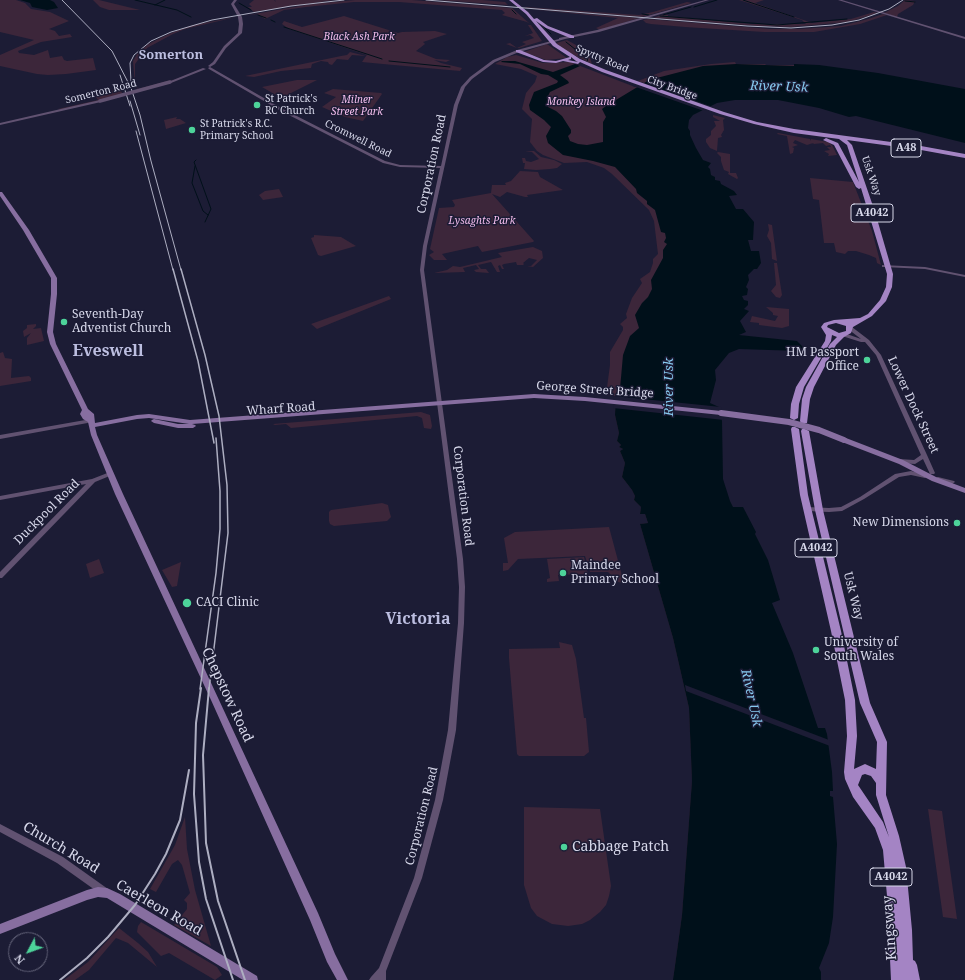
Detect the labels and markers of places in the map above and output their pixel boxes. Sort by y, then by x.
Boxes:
place label: St Patrick's RC Church [265,93,317,116]
marker: St Patrick's RC Church [252,100,262,110]
place label: St Patrick's R.C. Primary School [200,118,273,142]
marker: St Patrick's R.C. Primary School [187,125,197,135]
place label: Seventh-Day Adventist Church [72,308,171,336]
marker: Seventh-Day Adventist Church [59,317,69,327]
place label: HM Passport Office [786,346,859,374]
marker: HM Passport Office [862,355,872,365]
place label: New Dimensions [853,516,949,530]
marker: New Dimensions [952,518,962,528]
place label: Maindee Primary School [571,559,659,587]
marker: Maindee Primary School [558,568,568,578]
place label: CACI Clinic [196,596,259,610]
marker: CACI Clinic [181,597,193,609]
place label: University of South Wales [824,636,898,664]
marker: University of South Wales [811,645,821,655]
place label: Cabbage Patch [572,839,669,855]
marker: Cabbage Patch [559,842,569,852]

